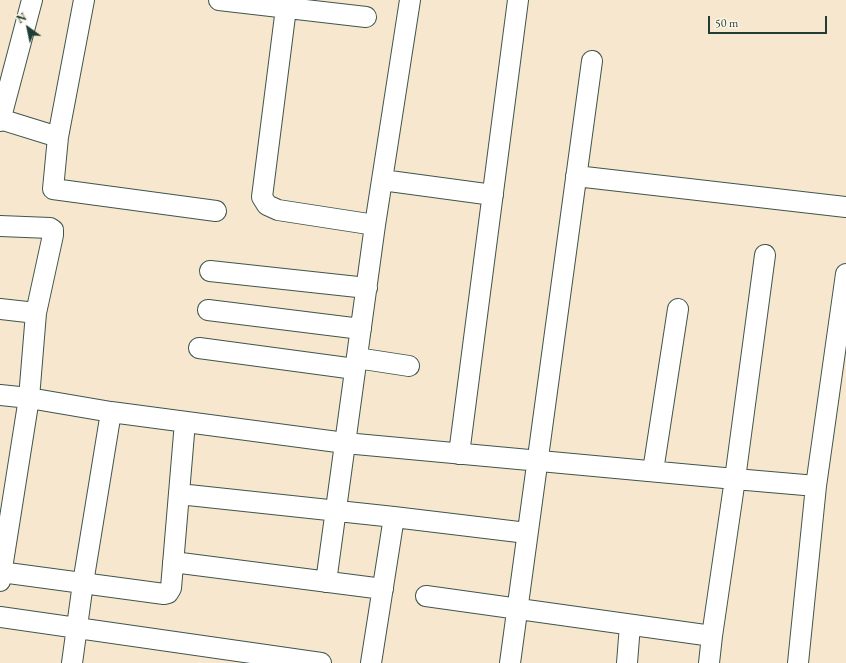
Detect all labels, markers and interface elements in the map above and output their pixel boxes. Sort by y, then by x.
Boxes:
north arrow [8,8,48,48]
scale bar [710,8,829,34]
text: N [14,10,29,26]
text: 50 m [715,15,738,31]

